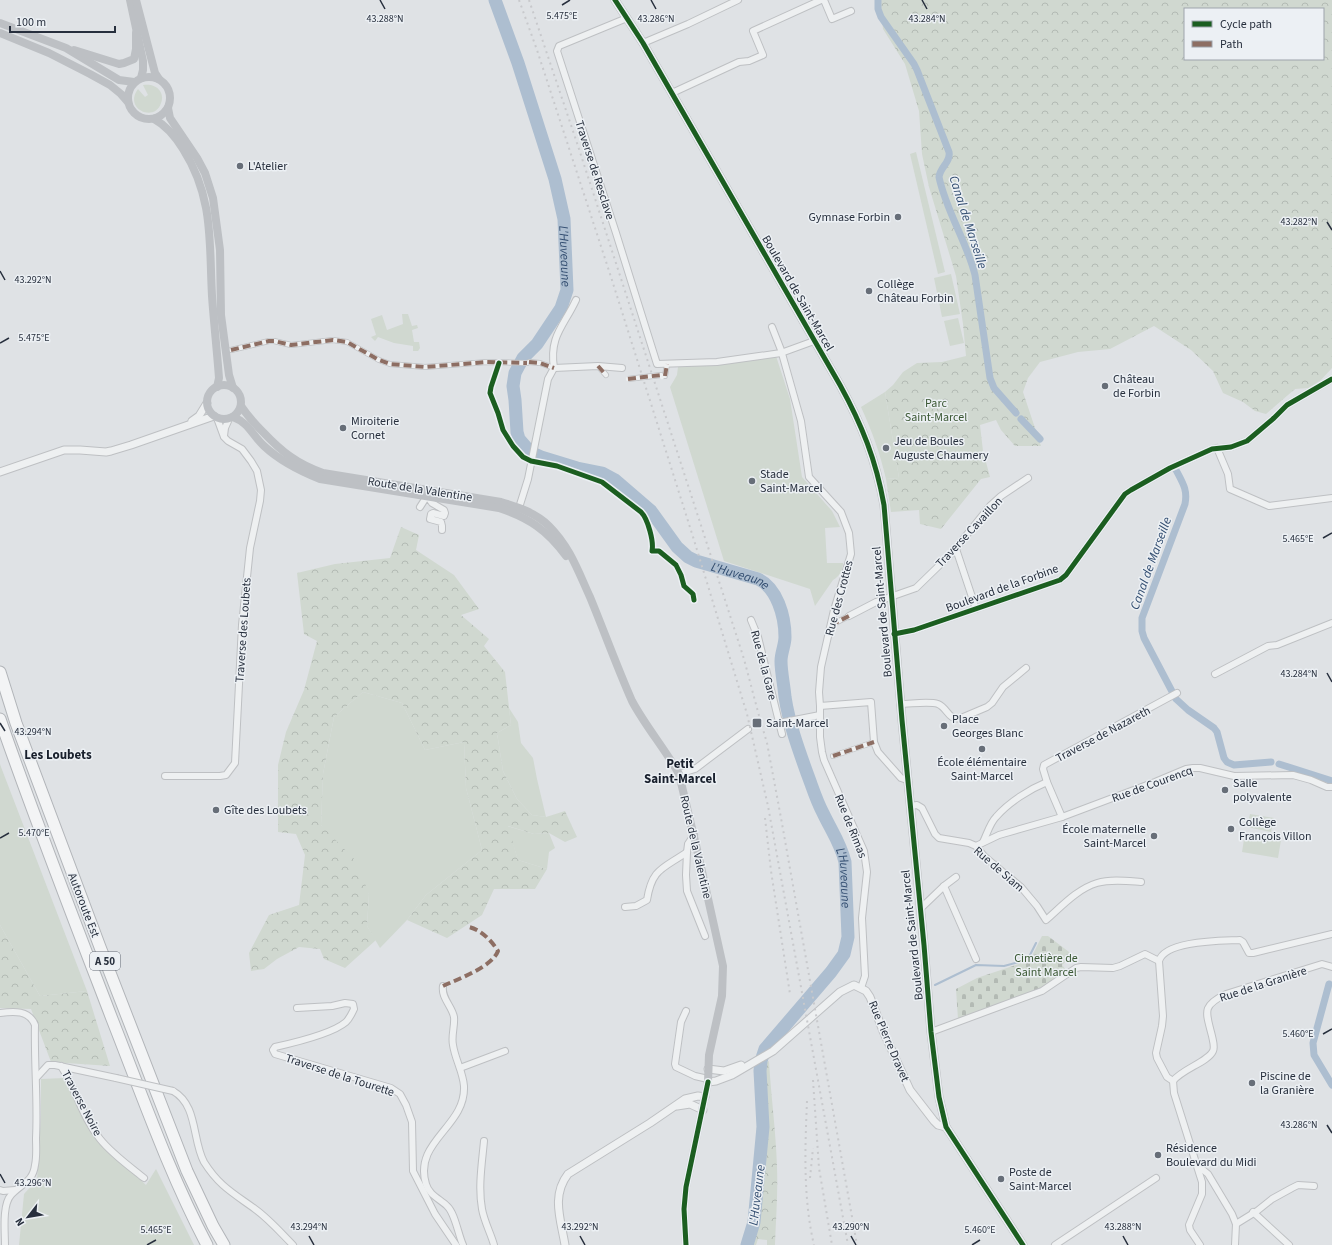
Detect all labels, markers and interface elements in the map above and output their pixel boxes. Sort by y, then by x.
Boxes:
scale bar [10,8,115,34]
legend [1184,8,1324,60]
text: 5.475°E [547,9,577,23]
text: 43.288°N [366,12,404,26]
text: 43.286°N [637,12,675,26]
text: 43.284°N [908,12,946,26]
text: 100 m [16,14,46,31]
text: Cycle path [1220,16,1272,33]
text: Path [1220,36,1243,53]
street label: Traverse de Resclave [570,118,619,222]
place label: L'Atelier [248,158,288,175]
marker: L'Atelier [235,161,245,171]
water label: Canal de Marseille [944,173,992,271]
place label: Gymnase Forbin [808,209,890,226]
marker: Gymnase Forbin [893,212,903,222]
text: 43.282°N [1280,215,1318,229]
water label: L'Huveaune [554,225,575,287]
street label: Boulevard de Saint-Marcel [757,232,838,354]
text: 43.292°N [14,273,52,287]
place label: Collège Château Forbin [877,276,954,307]
marker: Collège Château Forbin [864,286,874,296]
text: 5.475°E [19,331,49,345]
place label: Château de Forbin [1113,371,1161,402]
marker: Château de Forbin [1100,381,1110,391]
park label: Parc Saint-Marcel [905,395,967,426]
place label: Miroiterie Cornet [351,413,399,444]
marker: Miroiterie Cornet [338,423,348,433]
place label: Jeu de Boules Auguste Chaumery [894,433,989,464]
marker: Jeu de Boules Auguste Chaumery [881,443,891,453]
place label: Stade Saint-Marcel [760,466,823,497]
street label: Route de la Valentine [366,473,473,506]
marker: Stade Saint-Marcel [747,476,757,486]
street label: Traverse Cavaillon [932,493,1007,572]
water label: Canal de Marseille [1126,515,1176,612]
text: 5.465°E [1283,532,1313,546]
street label: Boulevard de Saint-Marcel [868,546,897,678]
water label: L'Huveaune [709,558,774,594]
street label: Rue des Crottes [821,558,858,638]
street label: Boulevard de la Forbine [943,560,1061,617]
street label: Traverse des Loubets [231,577,256,683]
street label: Rue de la Gare [746,628,781,702]
text: 43.284°N [1280,667,1318,681]
street label: Traverse de Nazareth [1053,702,1154,767]
place label: Place Georges Blanc [952,711,1024,742]
place label: Saint-Marcel [766,715,829,732]
marker: Saint-Marcel [751,717,763,729]
marker: Place Georges Blanc [939,721,949,731]
text: 43.294°N [14,725,52,739]
marker: École élémentaire Saint-Marcel [977,744,987,754]
district label: Les Loubets [24,746,92,764]
place label: École élémentaire Saint-Marcel [937,754,1027,785]
district label: Petit Saint-Marcel [644,755,716,788]
street label: Rue de Courencq [1109,762,1195,807]
place label: Salle polyvalente [1233,775,1292,806]
marker: Salle polyvalente [1220,785,1230,795]
street label: Rue de Rimas [830,792,871,861]
street label: Route de la Valentine [675,794,716,900]
place label: Gîte des Loubets [224,802,307,819]
marker: Gîte des Loubets [211,805,221,815]
place label: Collège François Villon [1239,814,1312,845]
place label: École maternelle Saint-Marcel [1062,821,1146,852]
marker: Collège François Villon [1226,824,1236,834]
text: 5.470°E [19,826,49,840]
marker: École maternelle Saint-Marcel [1149,831,1159,841]
street label: Rue de Siam [970,843,1028,896]
water label: L'Huveaune [831,845,855,908]
street label: Boulevard de Saint-Marcel [897,869,928,1001]
street label: Autoroute Est [63,870,104,940]
park label: Cimetière de Saint Marcel [1014,950,1078,981]
road number: A 50 [90,952,120,970]
street label: Rue de la Granière [1217,962,1309,1007]
street label: Rue Pierre Dravet [864,998,913,1084]
text: 5.460°E [1283,1027,1313,1041]
street label: Traverse de la Tourette [283,1050,397,1101]
street label: Traverse Noire [57,1067,106,1139]
place label: Piscine de la Granière [1260,1068,1314,1099]
marker: Piscine de la Granière [1247,1078,1257,1088]
text: 43.286°N [1280,1118,1318,1132]
place label: Résidence Boulevard du Midi [1166,1140,1257,1171]
marker: Résidence Boulevard du Midi [1153,1150,1163,1160]
water label: L'Huveaune [744,1164,770,1227]
place label: Poste de Saint-Marcel [1009,1164,1072,1195]
marker: Poste de Saint-Marcel [996,1174,1006,1184]
text: 43.296°N [14,1176,52,1190]
north arrow [8,1197,48,1237]
text: N [12,1215,28,1229]
text: 43.294°N [290,1220,328,1234]
text: 43.292°N [561,1220,599,1234]
text: 43.290°N [832,1220,870,1234]
text: 43.288°N [1104,1220,1142,1234]
text: 5.465°E [141,1223,171,1237]
text: 5.460°E [965,1223,995,1237]

